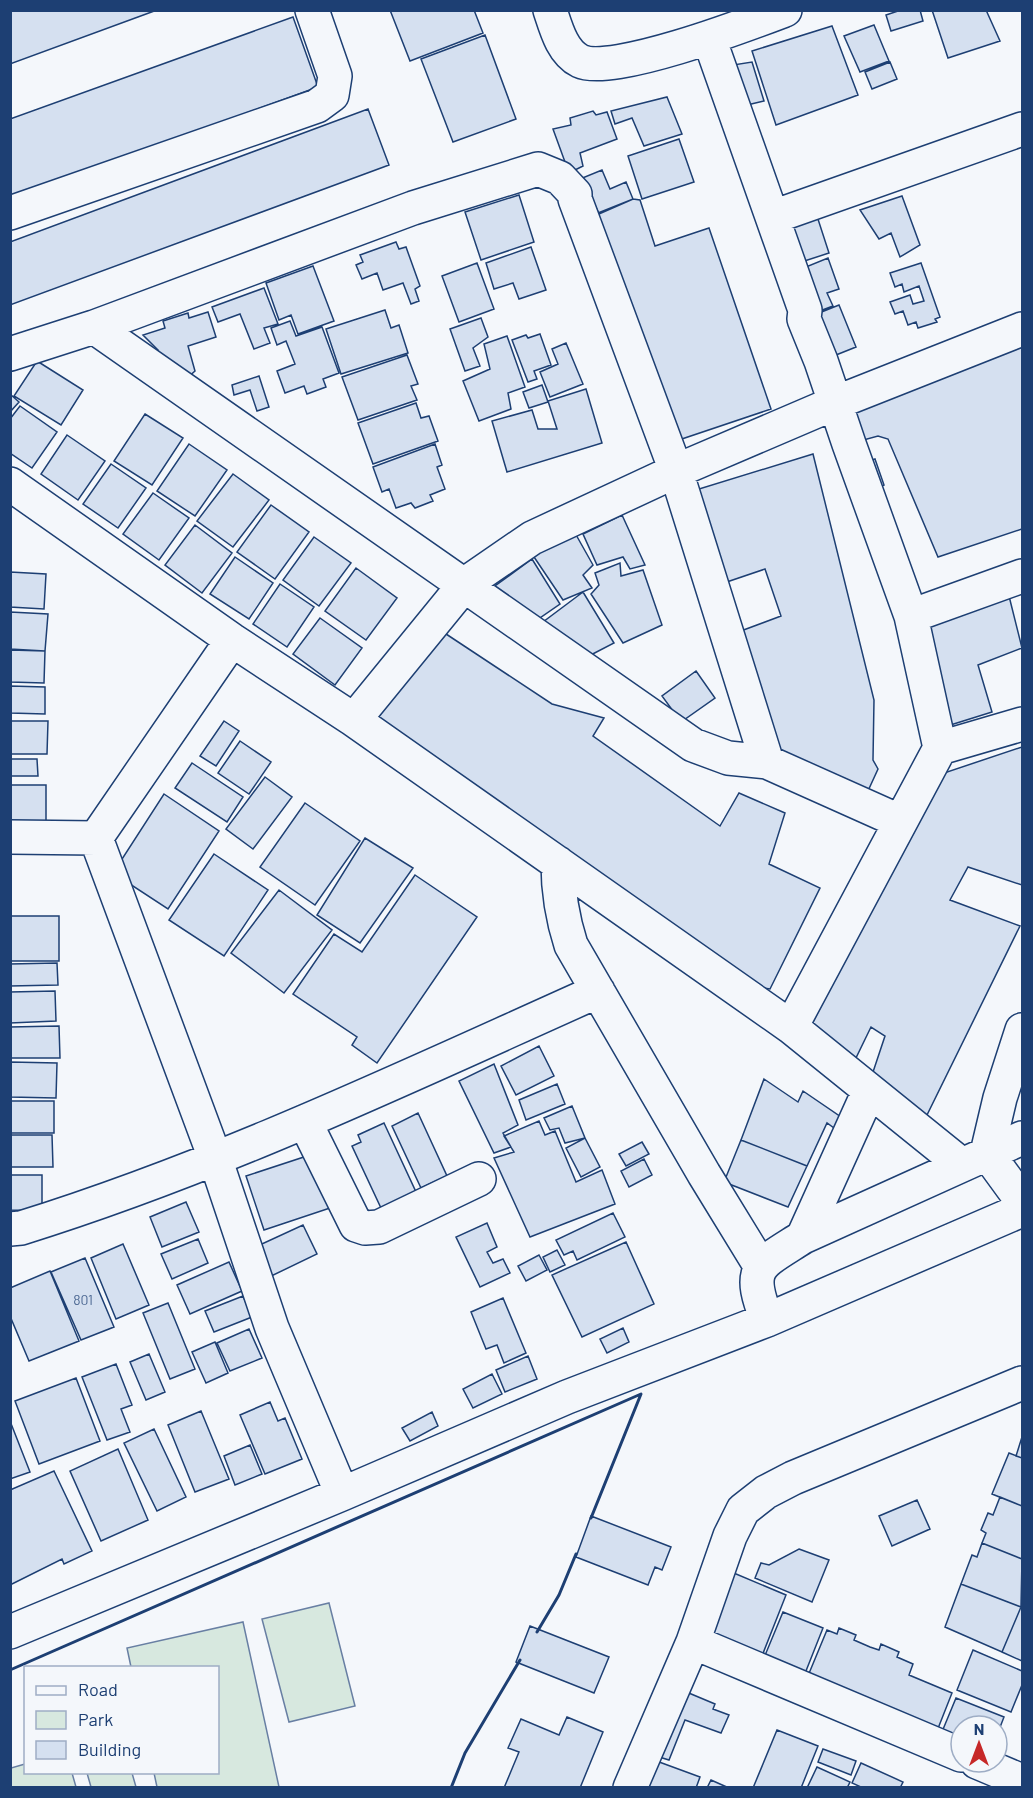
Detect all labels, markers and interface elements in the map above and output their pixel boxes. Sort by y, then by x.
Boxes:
house number: 801 [73,1291,93,1308]
legend [24,1666,219,1774]
text: Road [78,1678,118,1700]
text: Park [78,1708,113,1730]
north arrow [949,1714,1009,1774]
text: N [974,1719,984,1738]
text: Building [78,1738,141,1760]

